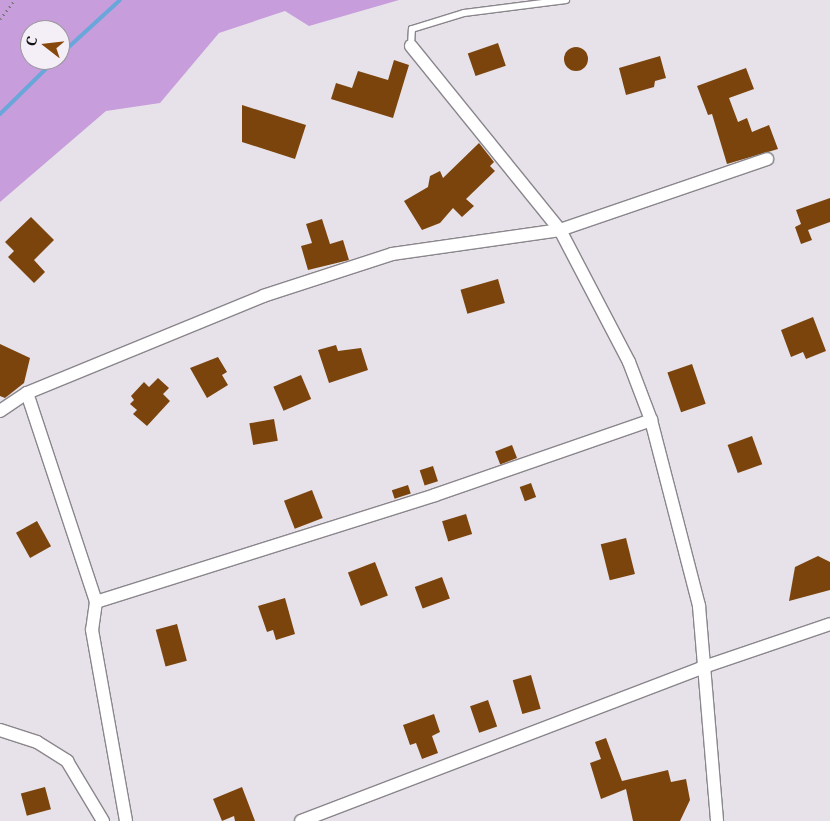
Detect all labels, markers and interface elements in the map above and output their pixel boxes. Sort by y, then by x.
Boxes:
north arrow [20,20,70,70]
text: С [21,34,41,48]

